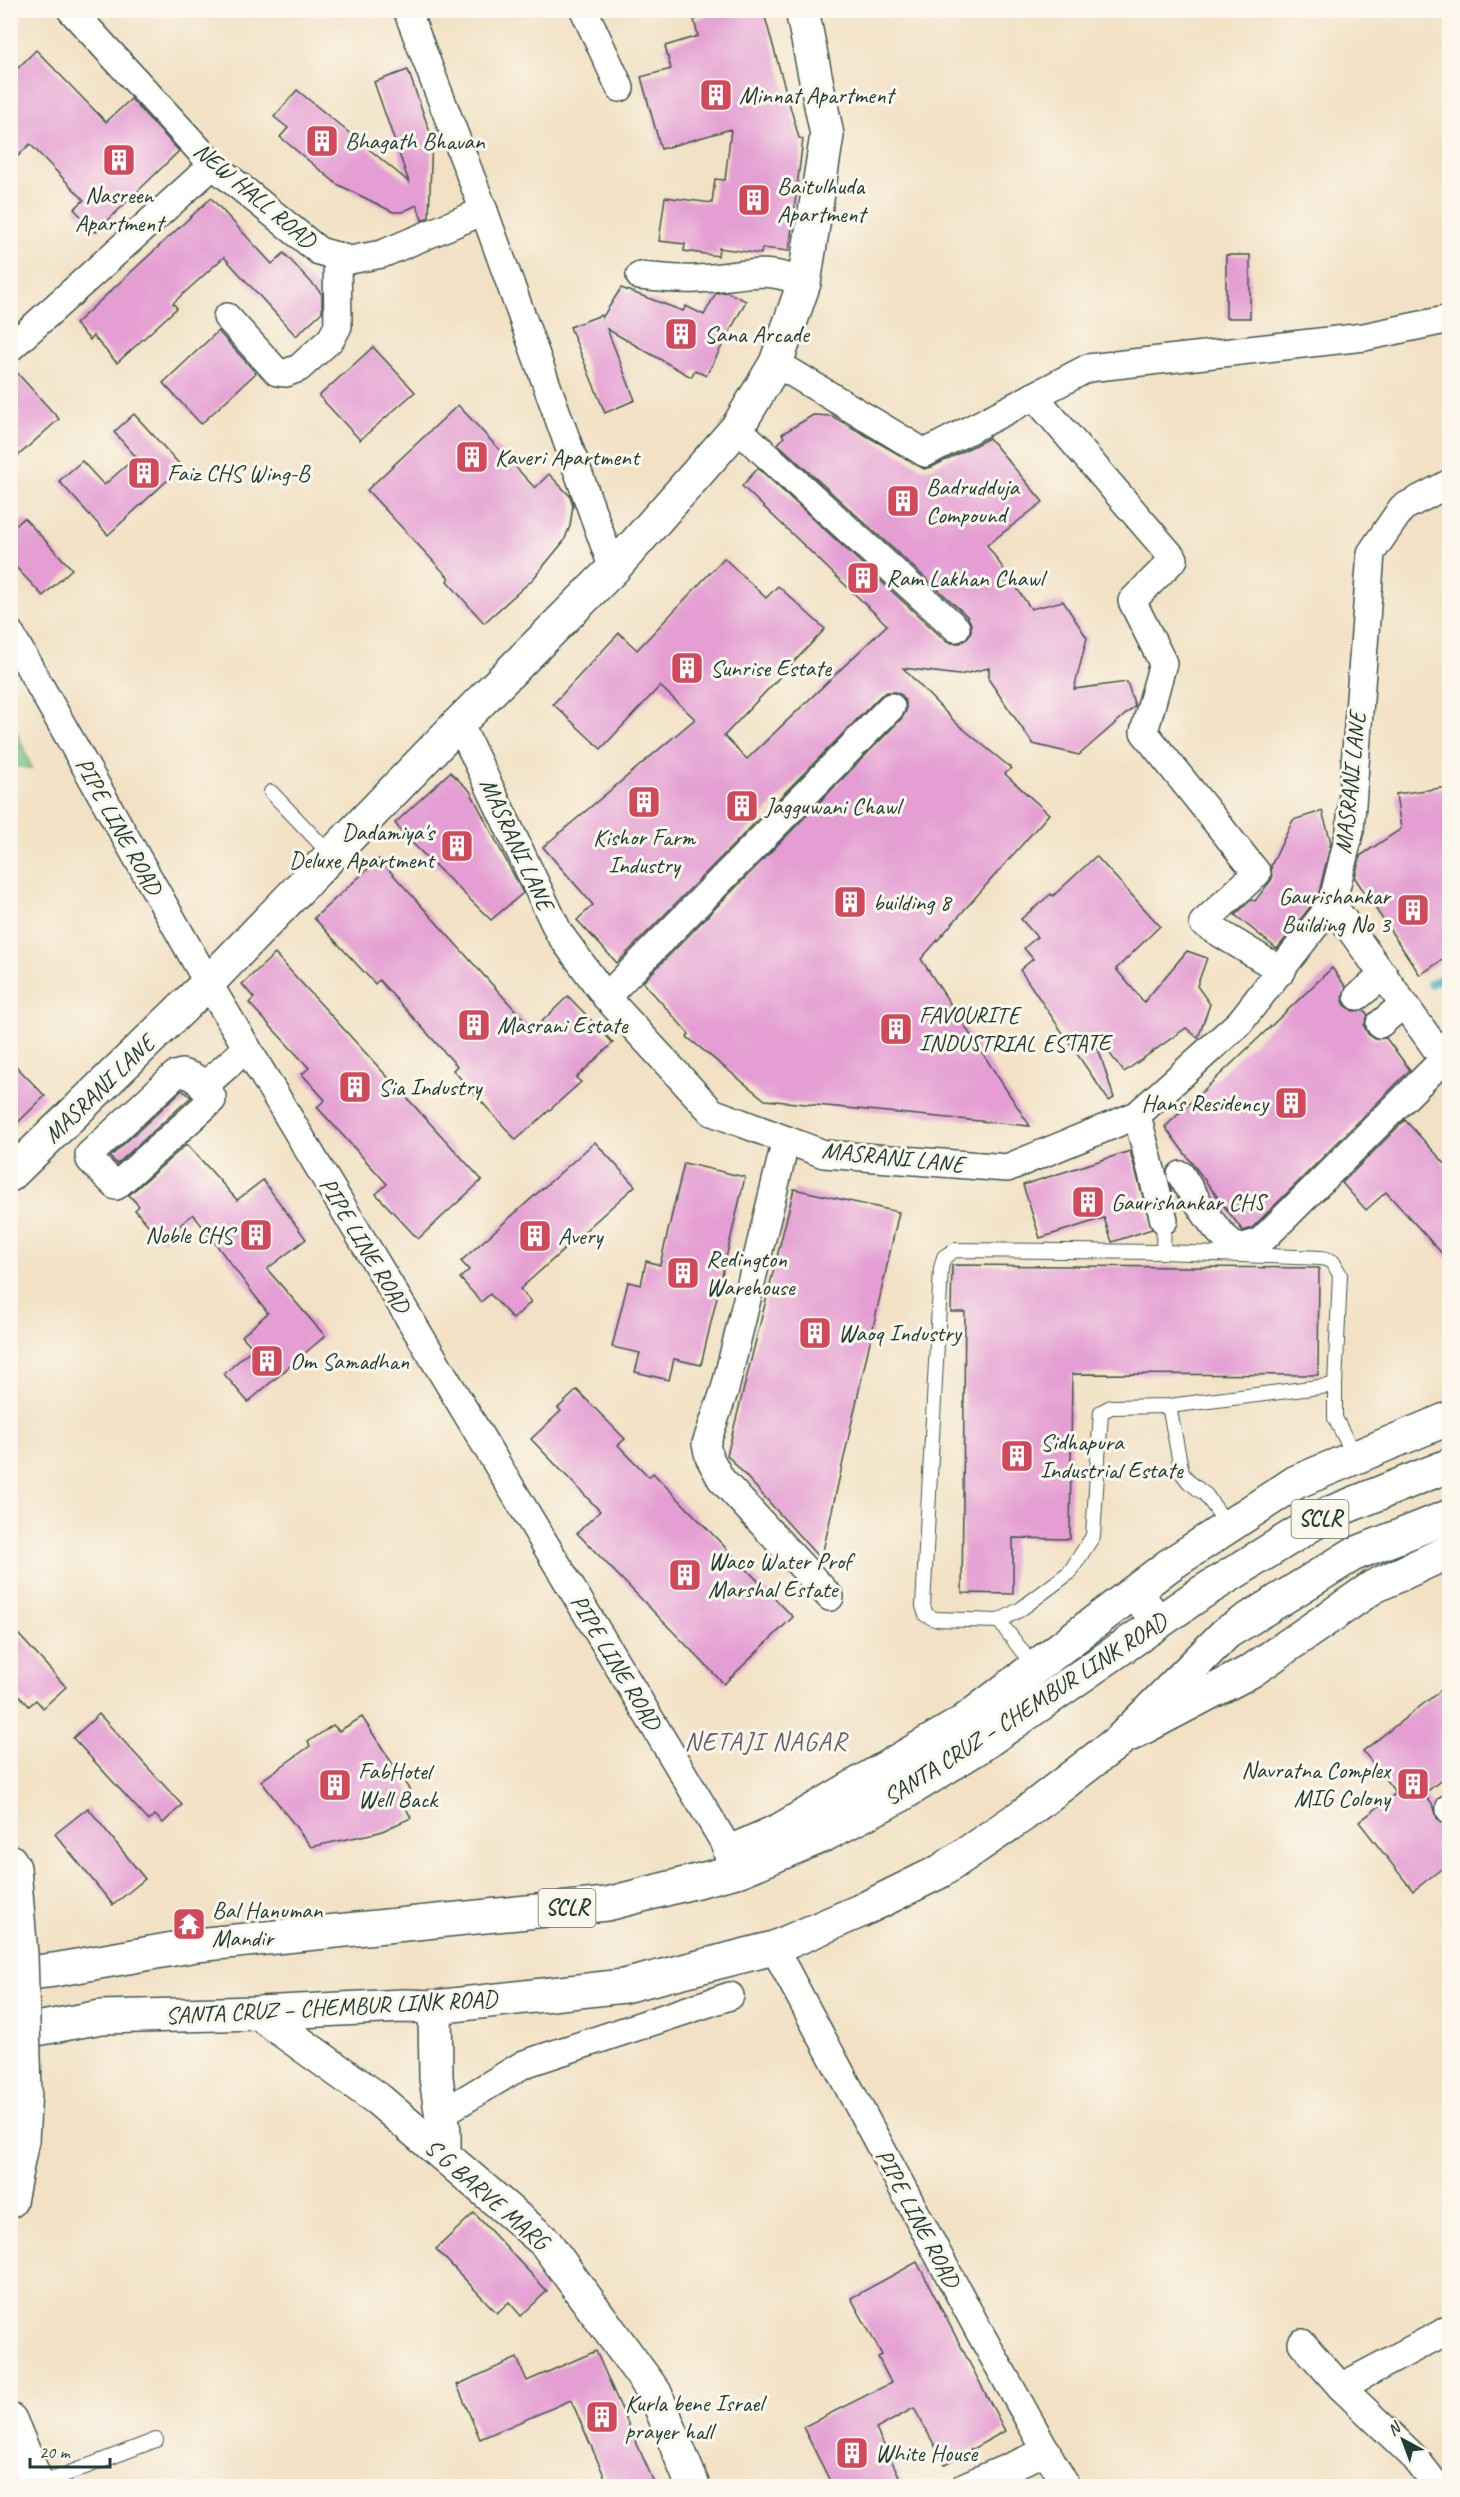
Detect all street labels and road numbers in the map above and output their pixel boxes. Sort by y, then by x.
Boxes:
street label: NEW HALL ROAD [188,135,324,256]
street label: MASRANI LANE [1328,708,1373,855]
street label: PIPE LINE ROAD [69,752,170,902]
street label: MASRANI LANE [473,773,562,918]
street label: MASRANI LANE [37,1027,163,1149]
street label: MASRANI LANE [821,1135,968,1180]
street label: PIPE LINE ROAD [313,1172,418,1320]
road number: SCLR [1292,1500,1348,1538]
street label: PIPE LINE ROAD [564,1589,669,1737]
street label: SANTA CRUZ – CHEMBUR LINK ROAD [878,1605,1174,1812]
road number: SCLR [538,1889,596,1927]
street label: SANTA CRUZ – CHEMBUR LINK ROAD [165,1983,500,2031]
street label: S G BARVE MARG [419,2132,557,2258]
street label: PIPE LINE ROAD [869,2144,968,2294]

